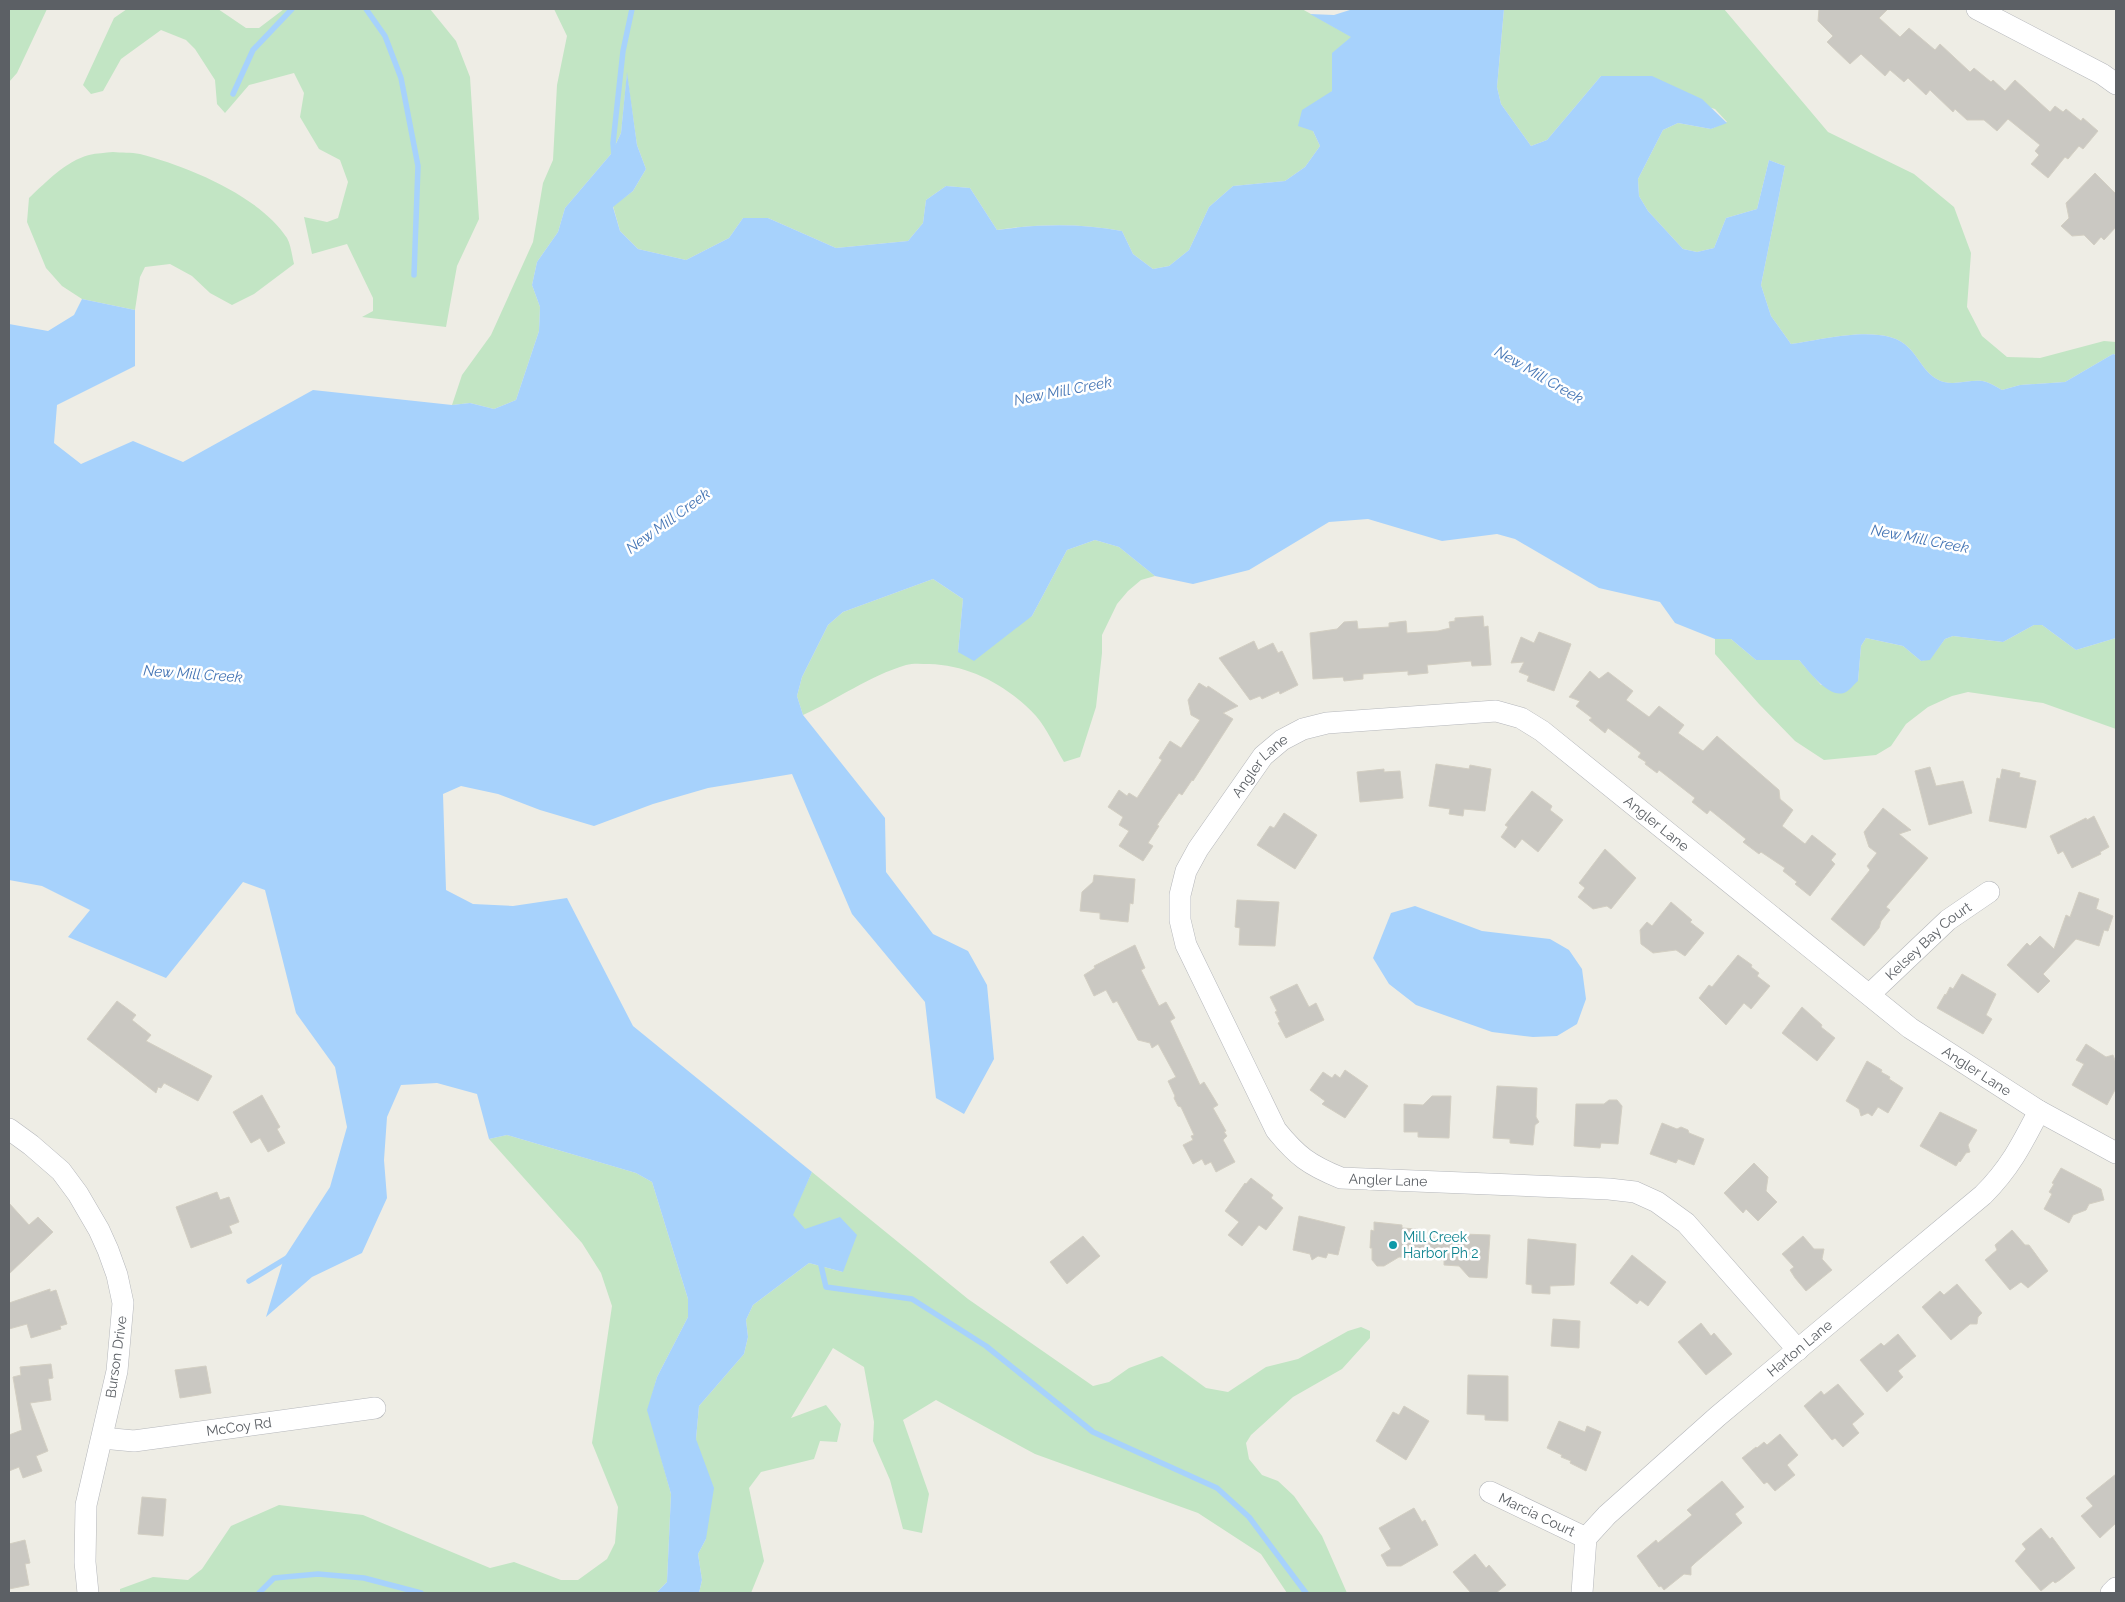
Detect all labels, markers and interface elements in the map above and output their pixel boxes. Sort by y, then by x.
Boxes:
water label: New Mill Creek [1491,342,1587,408]
water label: New Mill Creek [1012,373,1114,409]
water label: New Mill Creek [622,484,714,558]
water label: New Mill Creek [1869,521,1971,557]
water label: New Mill Creek [143,662,243,686]
street label: Angler Lane [1229,731,1290,801]
street label: Angler Lane [1621,793,1692,854]
street label: Kelsey Bay Court [1882,898,1974,983]
street label: Angler Lane [1939,1043,2014,1099]
street label: Angler Lane [1348,1171,1428,1189]
place label: Mill Creek Harbor Ph 2 [1403,1229,1479,1261]
marker: Mill Creek Harbor Ph 2 [1387,1239,1399,1251]
street label: Burson Drive [102,1315,130,1399]
street label: Harton Lane [1764,1316,1835,1380]
street label: McCoy Rd [205,1414,273,1439]
street label: Marcia Court [1496,1489,1578,1540]

